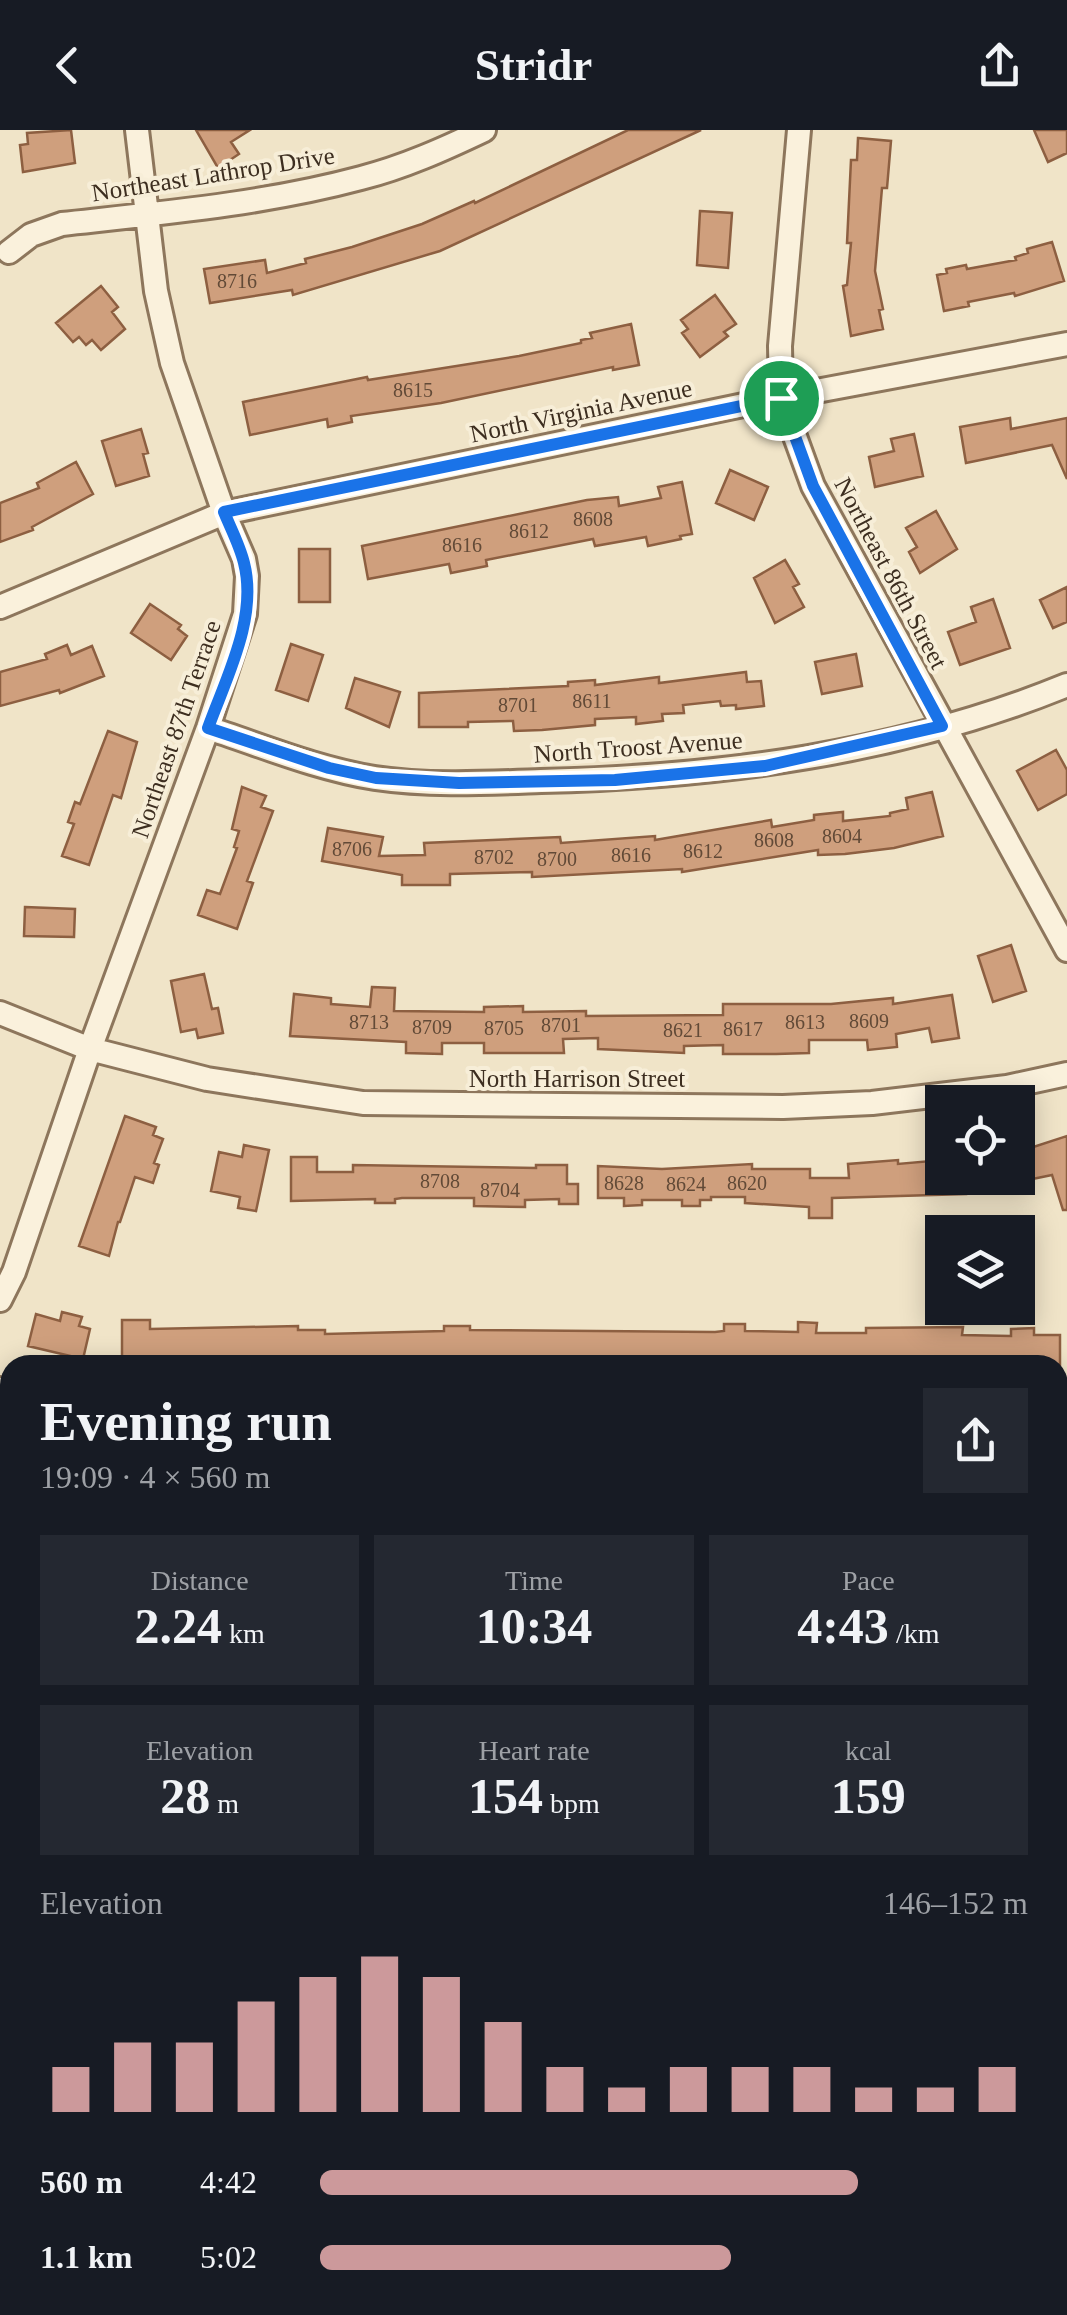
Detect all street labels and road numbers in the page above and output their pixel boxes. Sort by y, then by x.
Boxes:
street label: Northeast Lathrop Drive [90,141,336,207]
street label: North Virginia Avenue [468,374,694,448]
street label: Northeast 86th Street [829,473,953,673]
street label: Northeast 87th Terrace [126,617,226,841]
street label: North Troost Avenue [533,726,743,768]
street label: North Harrison Street [469,1065,685,1092]

